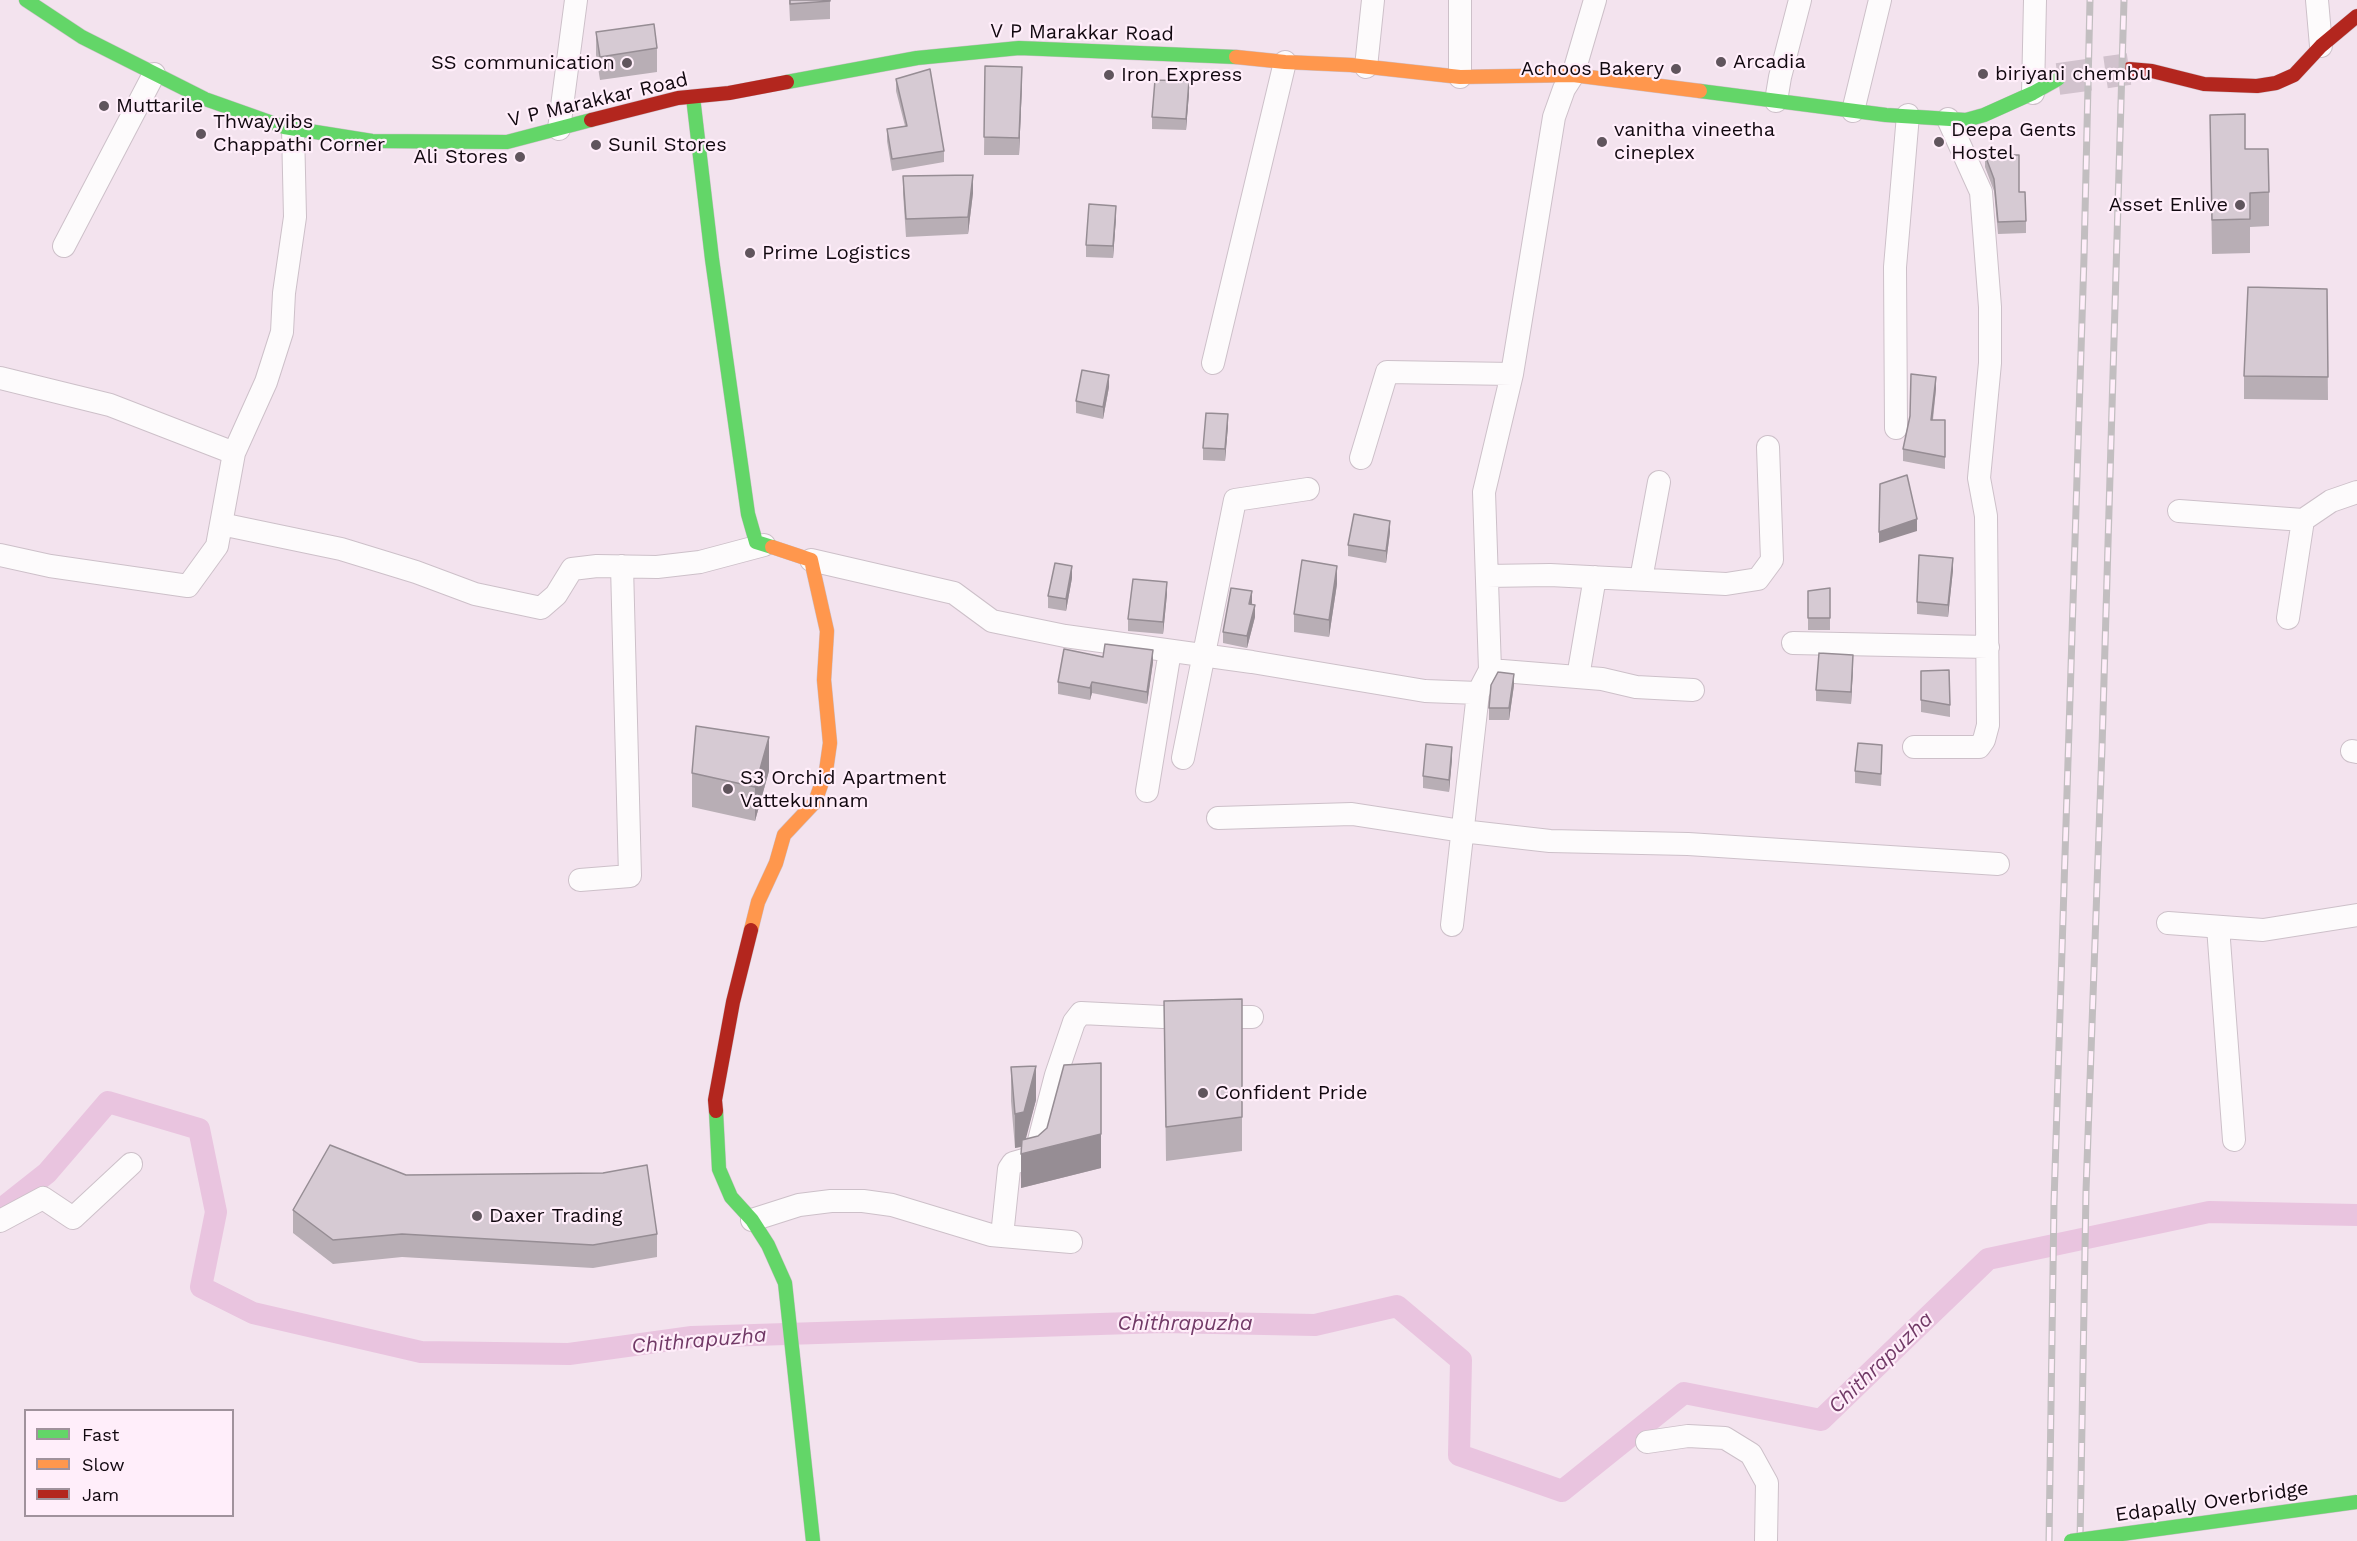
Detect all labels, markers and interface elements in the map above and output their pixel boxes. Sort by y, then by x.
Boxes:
street label: V P Marakkar Road [990,19,1174,47]
place label: Arcadia [1733,50,1806,74]
place label: SS communication [431,51,615,75]
marker: Arcadia [1714,55,1728,69]
marker: SS communication [620,56,634,70]
place label: Achoos Bakery [1521,57,1664,81]
marker: Achoos Bakery [1669,62,1683,76]
place label: biriyani chembu [1995,62,2151,86]
place label: Iron Express [1121,63,1242,87]
marker: biriyani chembu [1976,67,1990,81]
street label: V P Marakkar Road [506,68,690,132]
marker: Iron Express [1102,68,1116,82]
place label: Muttarile [116,94,203,118]
marker: Muttarile [97,99,111,113]
place label: Thwayyibs Chappathi Corner [213,110,385,157]
place label: vanitha vineetha cineplex [1614,118,1775,165]
place label: Deepa Gents Hostel [1951,118,2076,165]
marker: Thwayyibs Chappathi Corner [194,127,208,141]
place label: Sunil Stores [608,133,727,157]
marker: vanitha vineetha cineplex [1595,135,1609,149]
marker: Deepa Gents Hostel [1932,135,1946,149]
marker: Sunil Stores [589,138,603,152]
place label: Ali Stores [413,145,508,169]
marker: Ali Stores [513,150,527,164]
place label: Asset Enlive [2109,193,2228,217]
marker: Asset Enlive [2233,198,2247,212]
place label: Prime Logistics [762,241,911,265]
marker: Prime Logistics [743,246,757,260]
place label: S3 Orchid Apartment Vattekunnam [740,766,946,813]
marker: S3 Orchid Apartment Vattekunnam [721,782,735,796]
place label: Confident Pride [1215,1081,1367,1105]
marker: Confident Pride [1196,1086,1210,1100]
place label: Daxer Trading [489,1204,622,1228]
marker: Daxer Trading [470,1209,484,1223]
water label: Chithrapuzha [1823,1307,1939,1419]
water label: Chithrapuzha [1117,1311,1253,1337]
water label: Chithrapuzha [630,1323,768,1359]
legend [24,1409,234,1517]
text: Fast [82,1424,119,1445]
text: Slow [82,1454,125,1475]
street label: Edapally Overbridge [2114,1477,2310,1527]
text: Jam [82,1484,119,1505]

